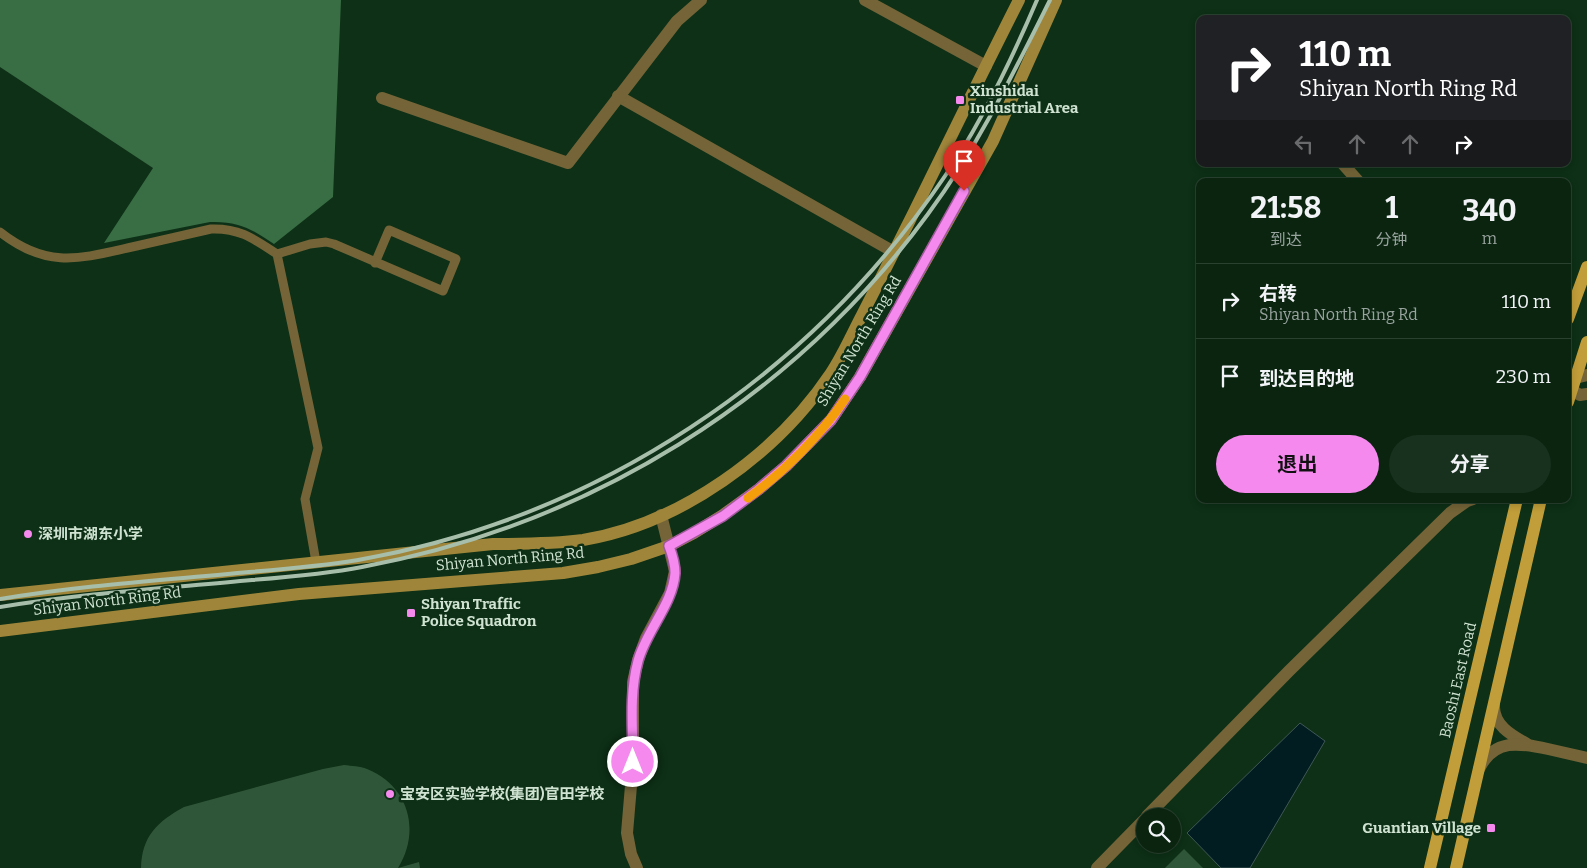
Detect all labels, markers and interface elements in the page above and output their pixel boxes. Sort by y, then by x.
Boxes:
text: 110 m [1299,33,1391,75]
icon: right [1216,35,1281,100]
text: Shiyan North Ring Rd [1299,75,1517,102]
place label: Xinshidai Industrial Area [970,82,1079,117]
marker: Xinshidai Industrial Area [954,94,966,106]
icon: left [1290,130,1318,158]
icon: ahead [1343,130,1371,158]
icon: ahead [1396,130,1424,158]
icon: right [1449,130,1477,158]
pin [943,140,985,191]
icon: arrive [950,147,978,175]
text: 21:58 [1250,190,1322,226]
text: 1 [1385,190,1398,226]
text: 340 [1462,193,1517,229]
text: m [1482,229,1497,248]
text: 到达 [1270,230,1302,249]
text: 分钟 [1376,230,1408,249]
street label: Shiyan North Ring Rd [813,272,905,409]
text: 右转 [1259,282,1297,305]
icon: right [1216,287,1244,315]
text: 110 m [1501,290,1551,313]
text: Shiyan North Ring Rd [1259,305,1418,324]
icon: arrive [1216,362,1244,390]
text: 230 m [1496,365,1551,388]
text: 到达目的地 [1259,367,1354,390]
button: 退出 [1216,435,1379,493]
button: 分享 [1389,435,1551,493]
place label: 深圳市湖东小学 [38,525,143,543]
marker: 深圳市湖东小学 [22,528,34,540]
street label: Shiyan North Ring Rd [435,544,585,574]
street label: Shiyan North Ring Rd [32,583,182,619]
place label: Shiyan Traffic Police Squadron [421,595,537,630]
marker: Shiyan Traffic Police Squadron [405,607,417,619]
street label: Baoshi East Road [1436,620,1480,740]
position arrow [606,735,658,787]
place label: 宝安区实验学校(集团)官田学校 [400,785,604,803]
marker: 宝安区实验学校(集团)官田学校 [384,788,396,800]
map controls [1136,808,1181,853]
button: search [1136,808,1181,853]
place label: Guantian Village [1362,819,1481,837]
marker: Guantian Village [1485,822,1497,834]

